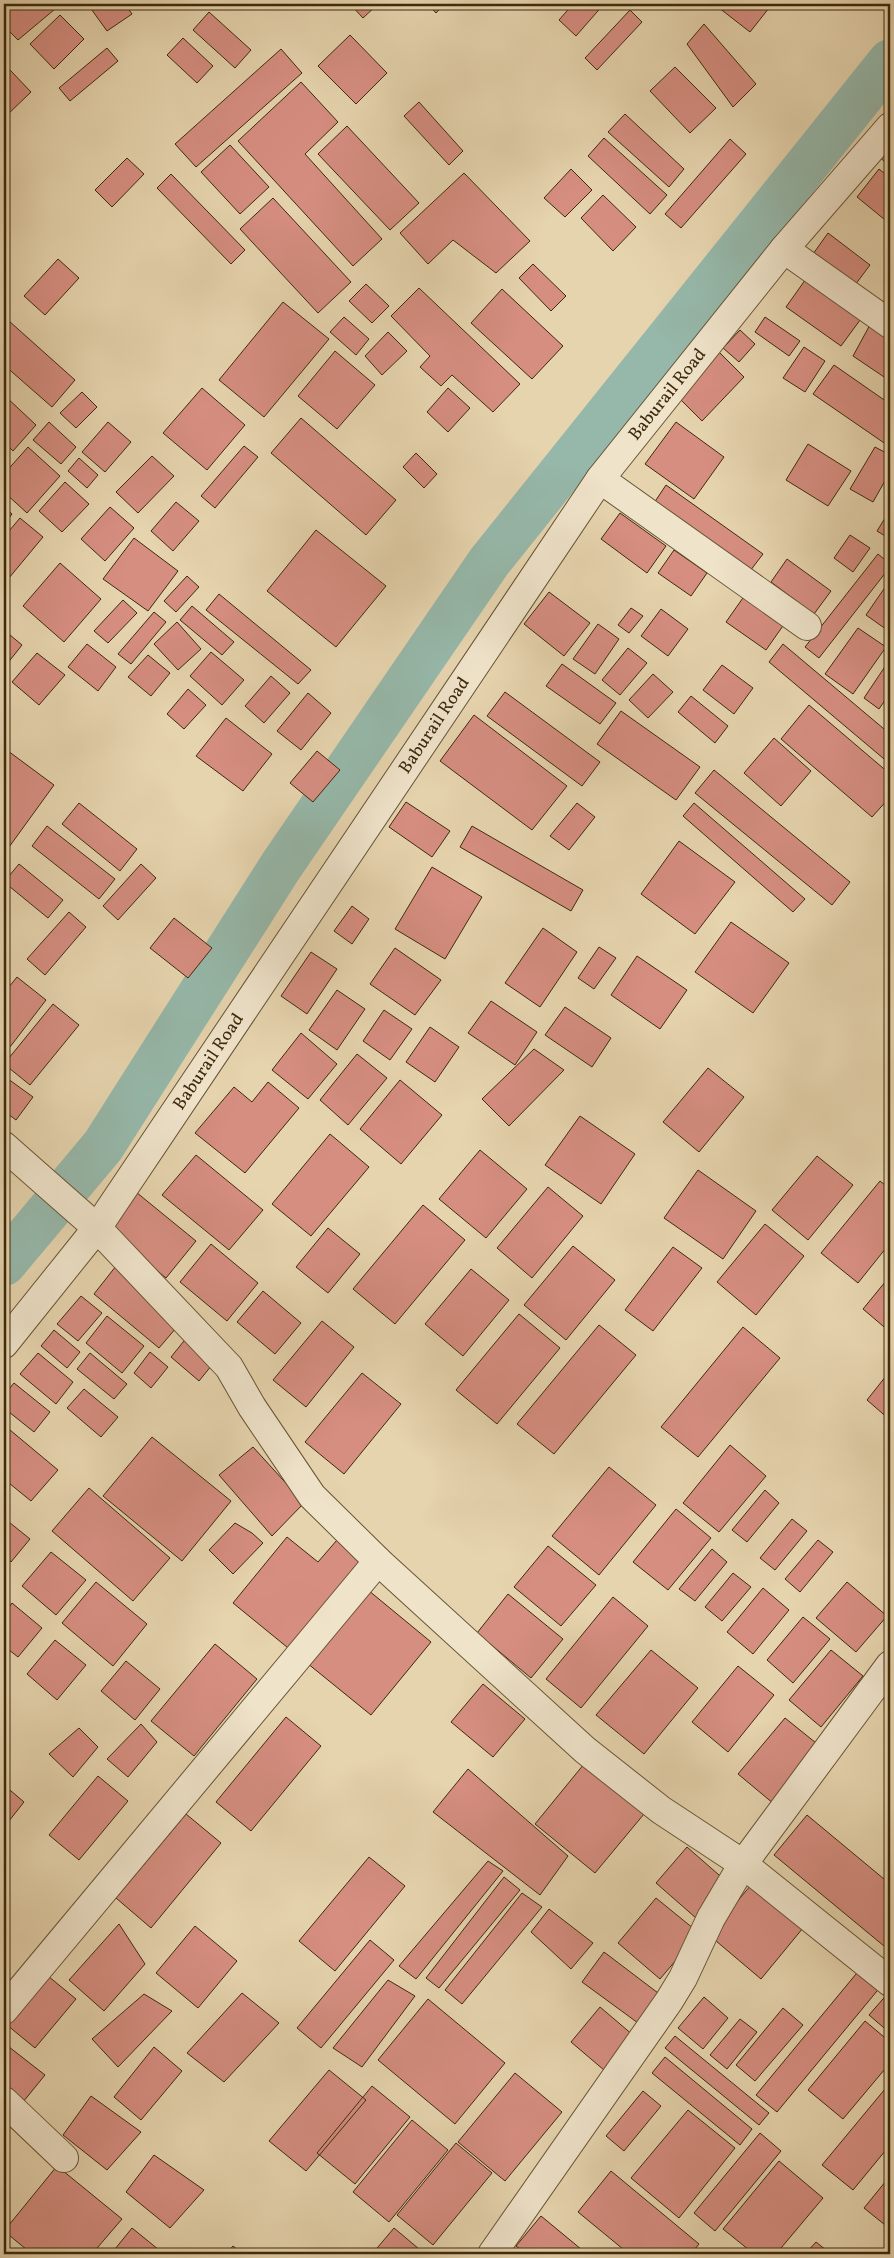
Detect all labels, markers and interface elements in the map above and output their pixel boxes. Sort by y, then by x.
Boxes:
street label: Baburail Road [623,343,712,446]
street label: Baburail Road [393,672,476,779]
street label: Baburail Road [167,1008,250,1115]

